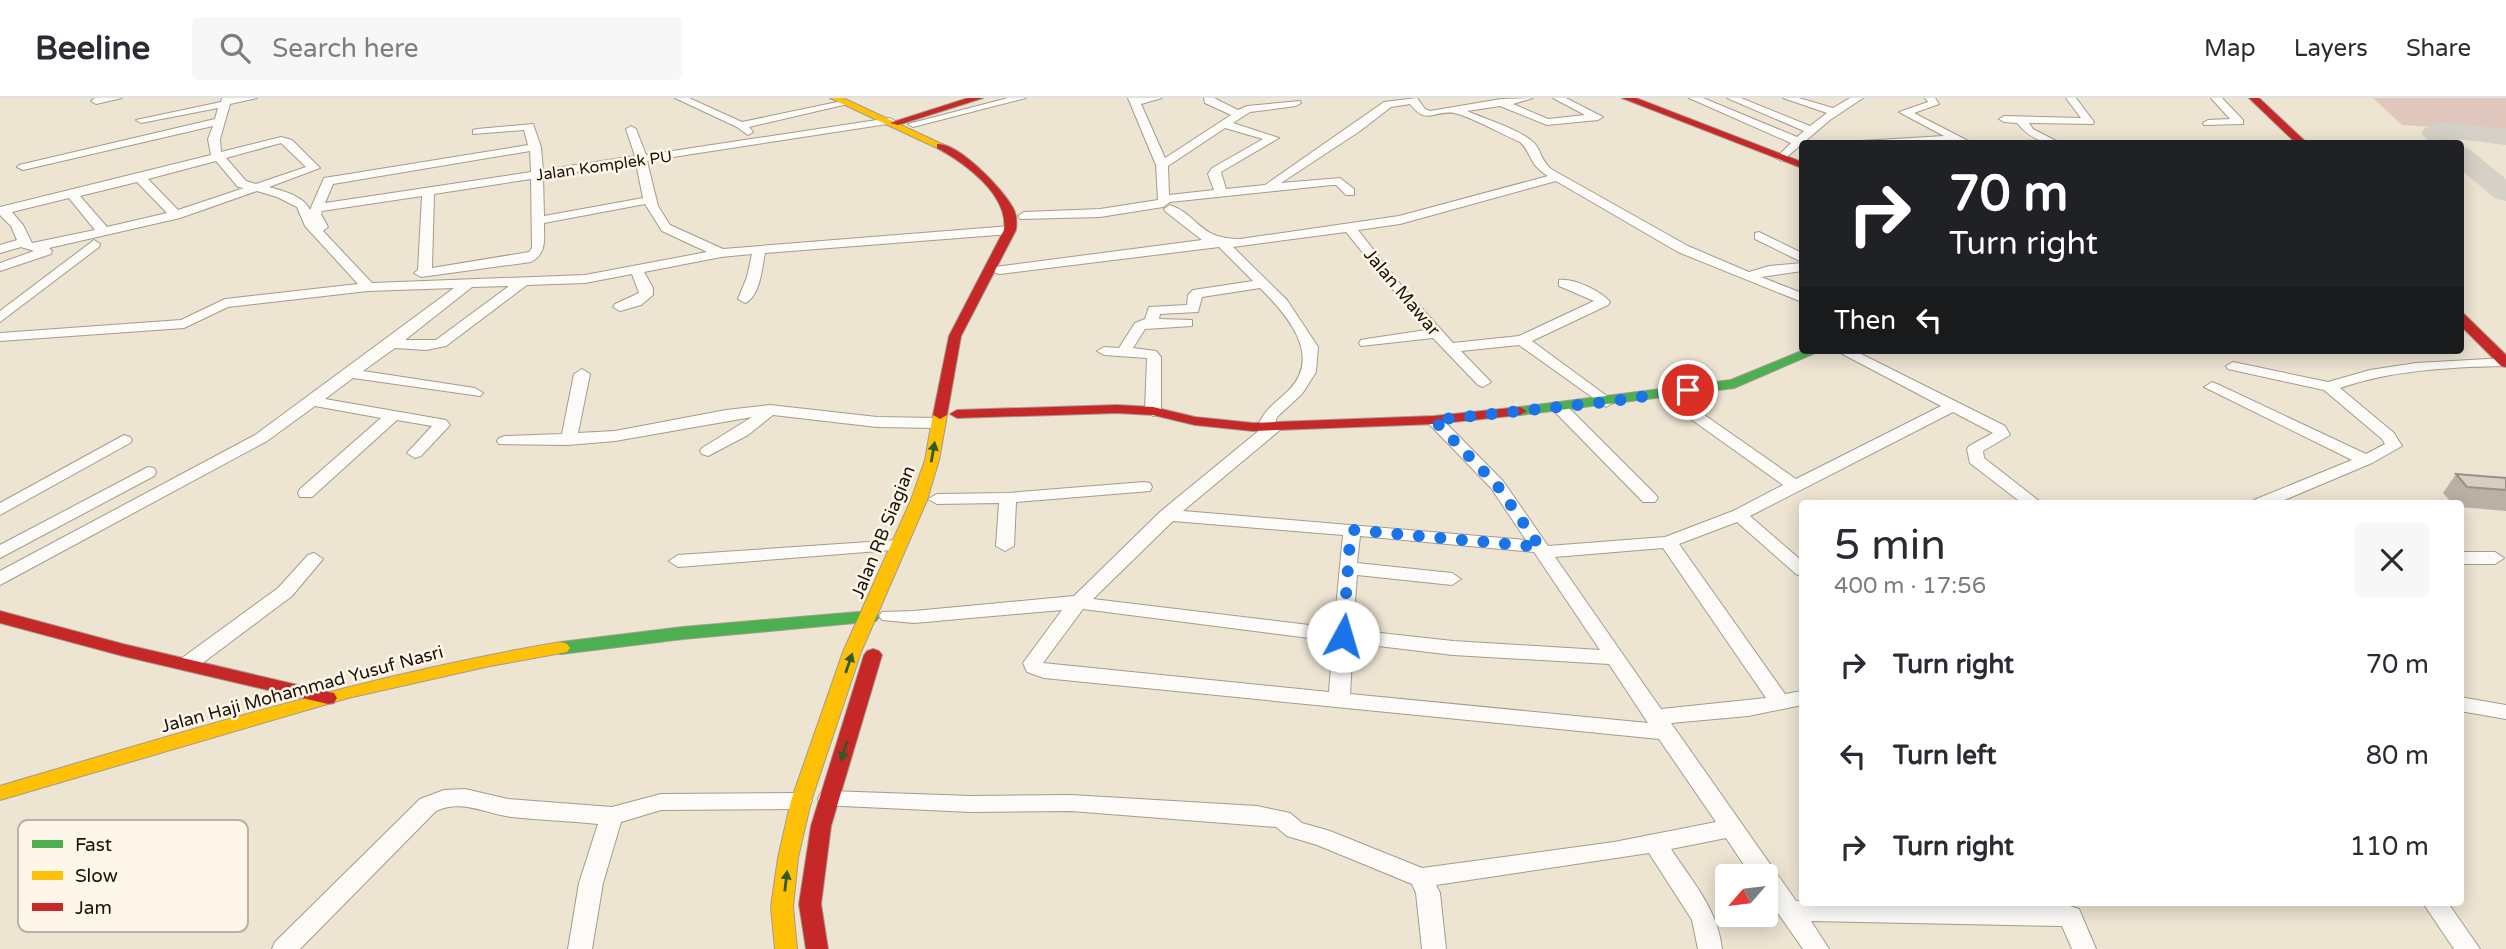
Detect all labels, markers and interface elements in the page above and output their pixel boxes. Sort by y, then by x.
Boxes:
search box [192,17,682,80]
text: Beeline [35,29,150,68]
icon: search [216,29,254,67]
text: Search here [272,33,418,64]
text: Map [2204,34,2256,63]
text: Layers [2294,34,2368,63]
text: Share [2406,34,2471,63]
street label: Jalan Komplek PU [535,147,674,185]
text: 70 m [1949,165,2068,224]
icon: right [1834,168,1925,259]
text: Turn right [1949,225,2098,263]
street label: Jalan Mawar [1359,244,1445,340]
icon: left [1910,301,1948,339]
text: Then [1834,305,1896,336]
pin [1658,360,1718,420]
icon: arrive [1669,371,1707,409]
one-way arrow [928,441,939,463]
street label: Jalan RB Siagian [846,462,920,602]
text: 5 min [1834,520,1946,571]
button: close [2355,523,2429,597]
text: 400 m · 17:56 [1834,572,1986,600]
position arrow [1306,599,1380,673]
street label: Jalan Haji Mohammad Yusuf Nasri [158,641,446,737]
icon: right [1834,646,1872,684]
text: Turn right [1893,649,2014,680]
text: 70 m [2366,649,2429,680]
one-way arrow [844,653,855,674]
icon: left [1834,737,1872,775]
one-way arrow [838,740,848,761]
text: Turn left [1893,740,1996,771]
text: 80 m [2366,740,2429,771]
legend [18,820,248,932]
icon: right [1834,828,1872,866]
text: Turn right [1893,831,2014,862]
text: 110 m [2349,831,2429,862]
text: Fast [75,834,112,856]
north arrow [1715,864,1778,928]
map controls [1715,864,1778,927]
text: Slow [75,865,118,887]
one-way arrow [780,870,791,892]
text: Jam [75,897,112,919]

